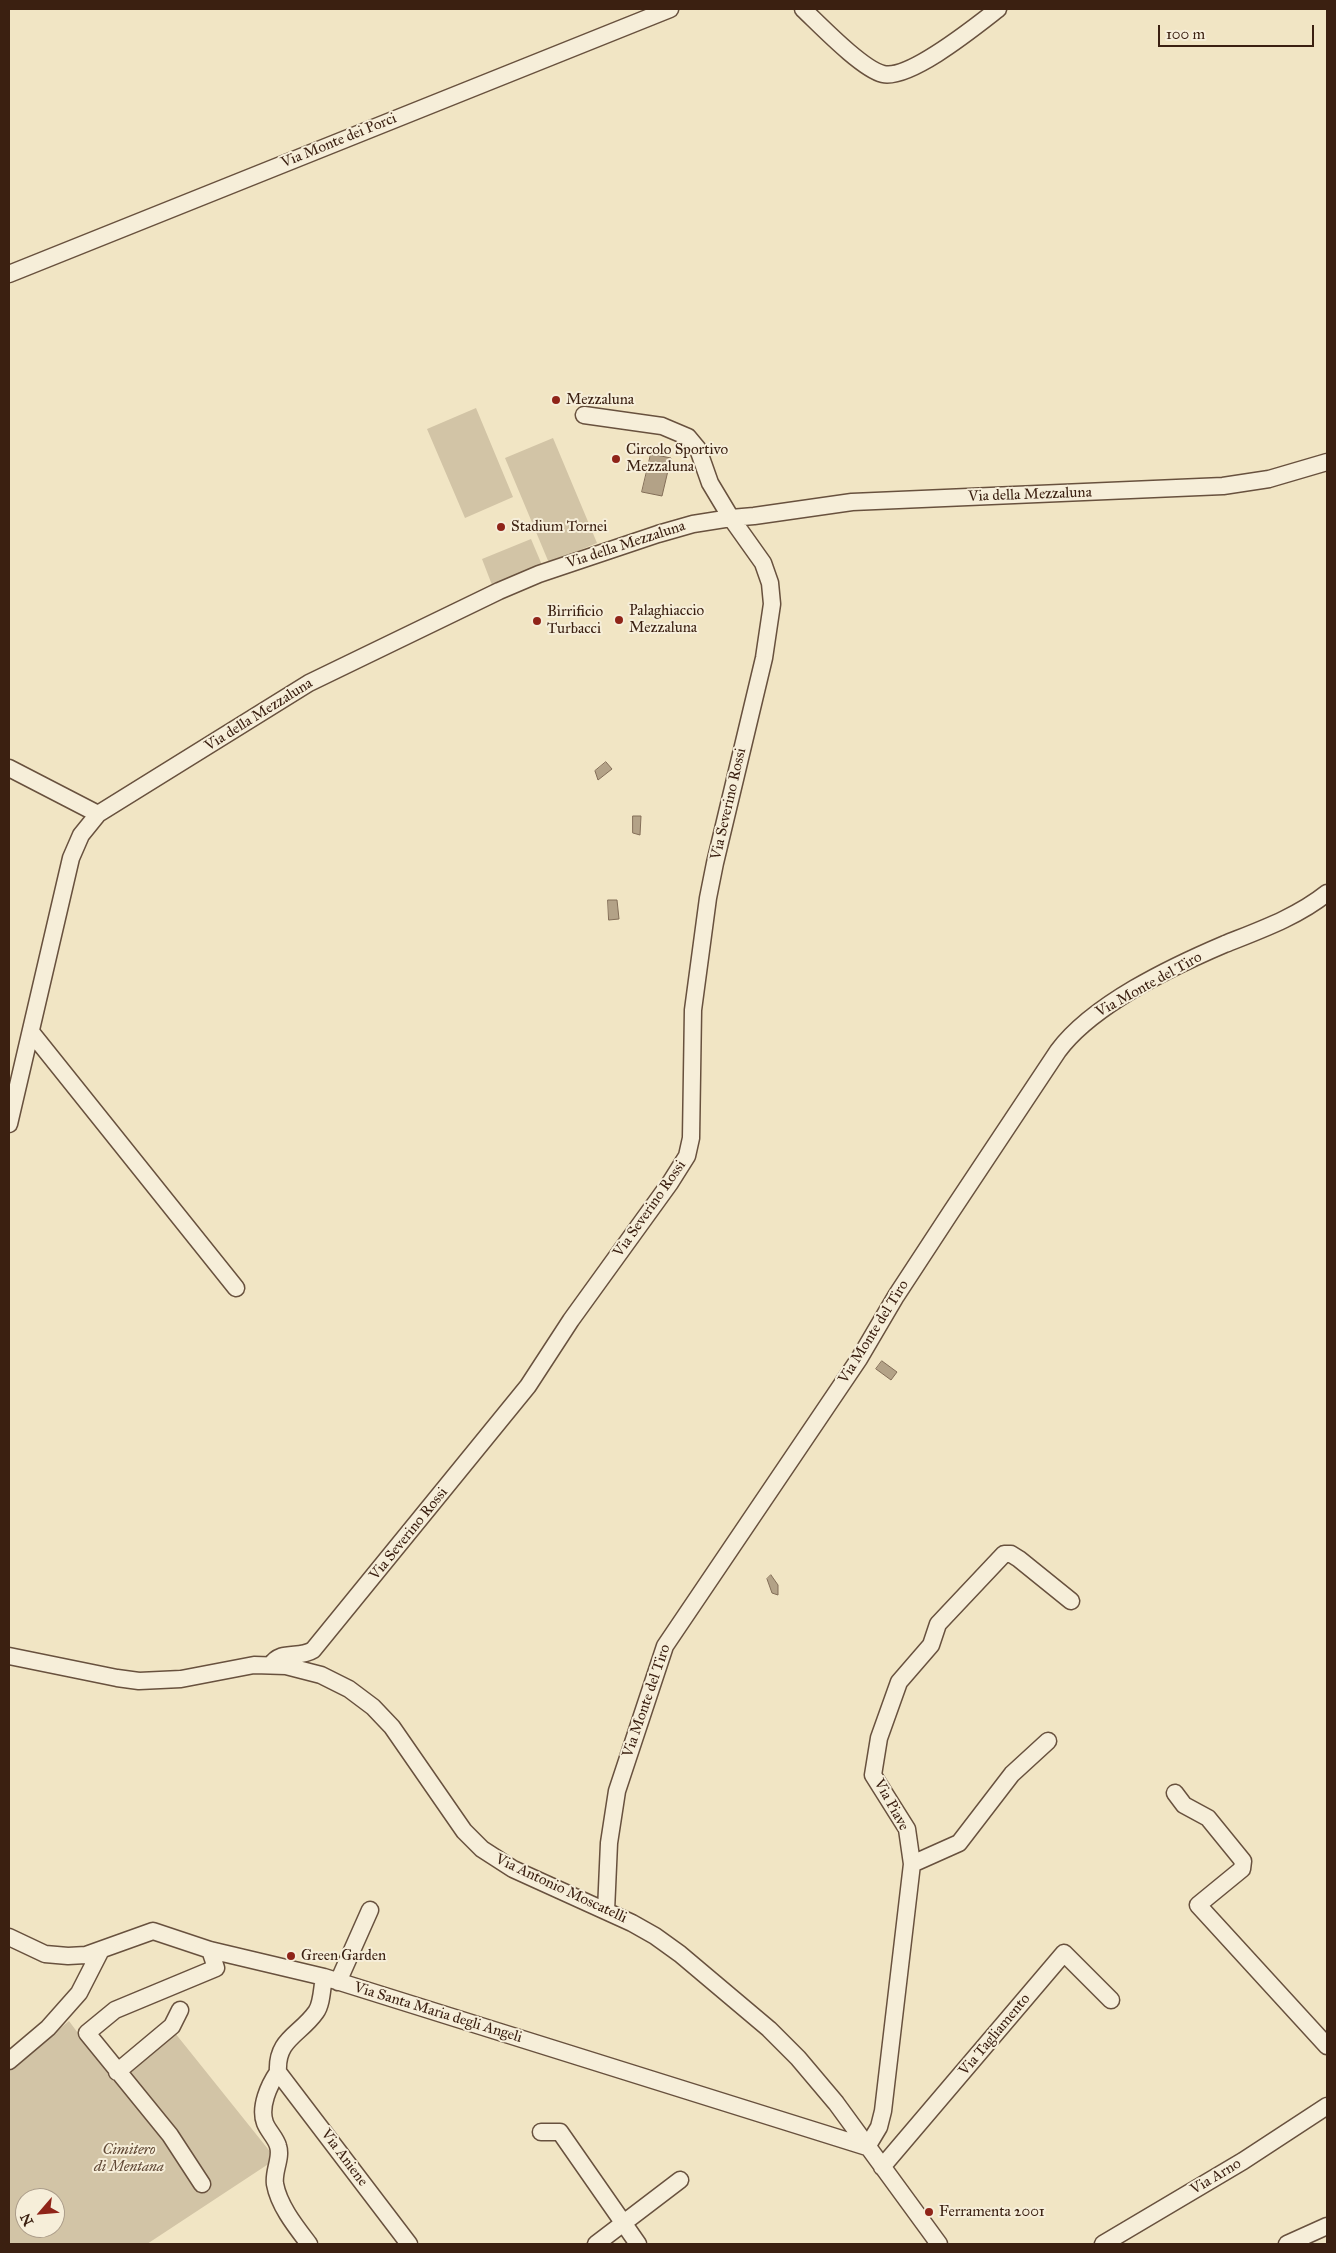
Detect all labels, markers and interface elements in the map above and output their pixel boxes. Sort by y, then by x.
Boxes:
scale bar [1161,15,1317,47]
text: 100 m [1166,25,1205,43]
street label: Via Monte dei Porci [279,110,399,172]
place label: Mezzaluna [566,391,634,409]
marker: Mezzaluna [550,394,562,406]
place label: Circolo Sportivo Mezzaluna [626,441,728,476]
marker: Circolo Sportivo Mezzaluna [610,453,622,465]
street label: Via della Mezzaluna [968,484,1092,506]
street label: Via della Mezzaluna [564,517,688,573]
place label: Stadium Tornei [511,518,607,536]
marker: Stadium Tornei [495,521,507,533]
place label: Palaghiaccio Mezzaluna [629,602,704,637]
place label: Birrificio Turbacci [547,603,603,638]
marker: Palaghiaccio Mezzaluna [613,614,625,626]
marker: Birrificio Turbacci [531,615,543,627]
street label: Via della Mezzaluna [202,675,316,755]
street label: Via Severino Rossi [707,746,751,862]
street label: Via Monte del Tiro [1093,948,1205,1022]
street label: Via Severino Rossi [610,1157,690,1261]
street label: Via Monte del Tiro [835,1277,913,1387]
street label: Via Severino Rossi [366,1484,452,1584]
street label: Via Monte del Tiro [619,1642,675,1760]
street label: Via Piave [869,1776,913,1834]
street label: Via Antonio Moscatelli [492,1851,630,1927]
place label: Green Garden [301,1947,386,1965]
marker: Green Garden [285,1950,297,1962]
street label: Via Santa Maria degli Angeli [352,1979,524,2047]
street label: Via Tagliamento [956,1990,1034,2080]
street label: Via Aniene [317,2126,371,2190]
park label: Cimitero di Mentana [94,2141,164,2176]
street label: Via Arno [1188,2155,1244,2199]
north arrow [15,2188,65,2238]
place label: Ferramenta 2001 [939,2203,1045,2221]
marker: Ferramenta 2001 [923,2206,935,2218]
text: N [17,2210,37,2229]

